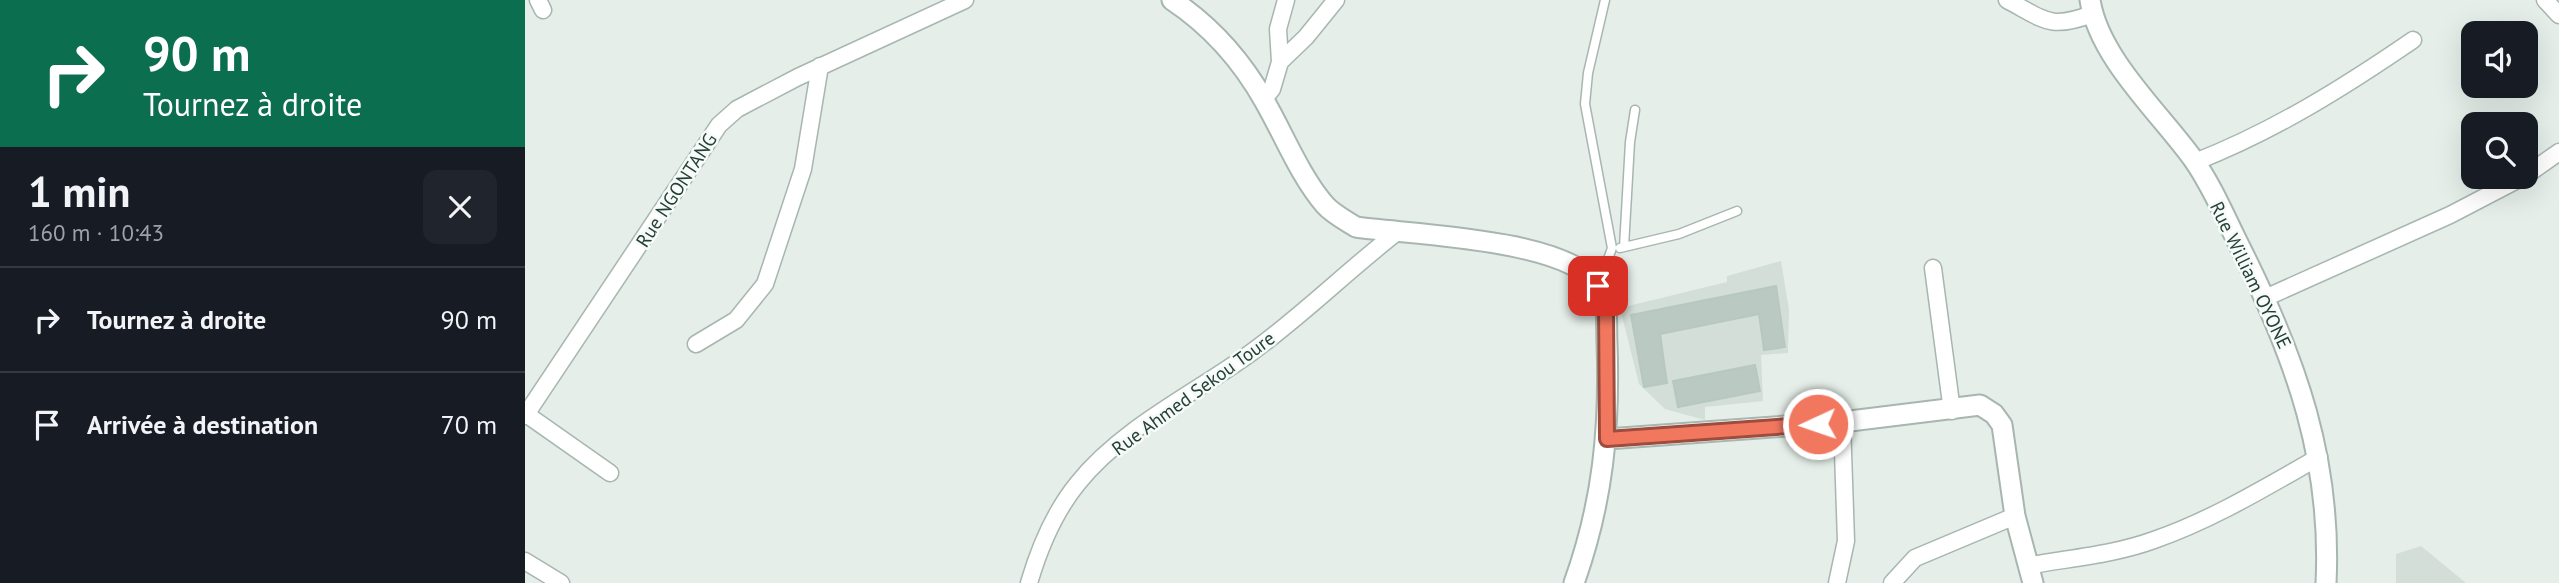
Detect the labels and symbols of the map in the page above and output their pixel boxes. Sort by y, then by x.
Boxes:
street label: Rue NGONTANG [630,128,722,252]
street label: Rue William OYONE [2205,198,2297,352]
pin [1568,256,1628,316]
street label: Rue Ahmed Sekou Toure [1107,326,1279,460]
position arrow [1781,387,1855,461]

